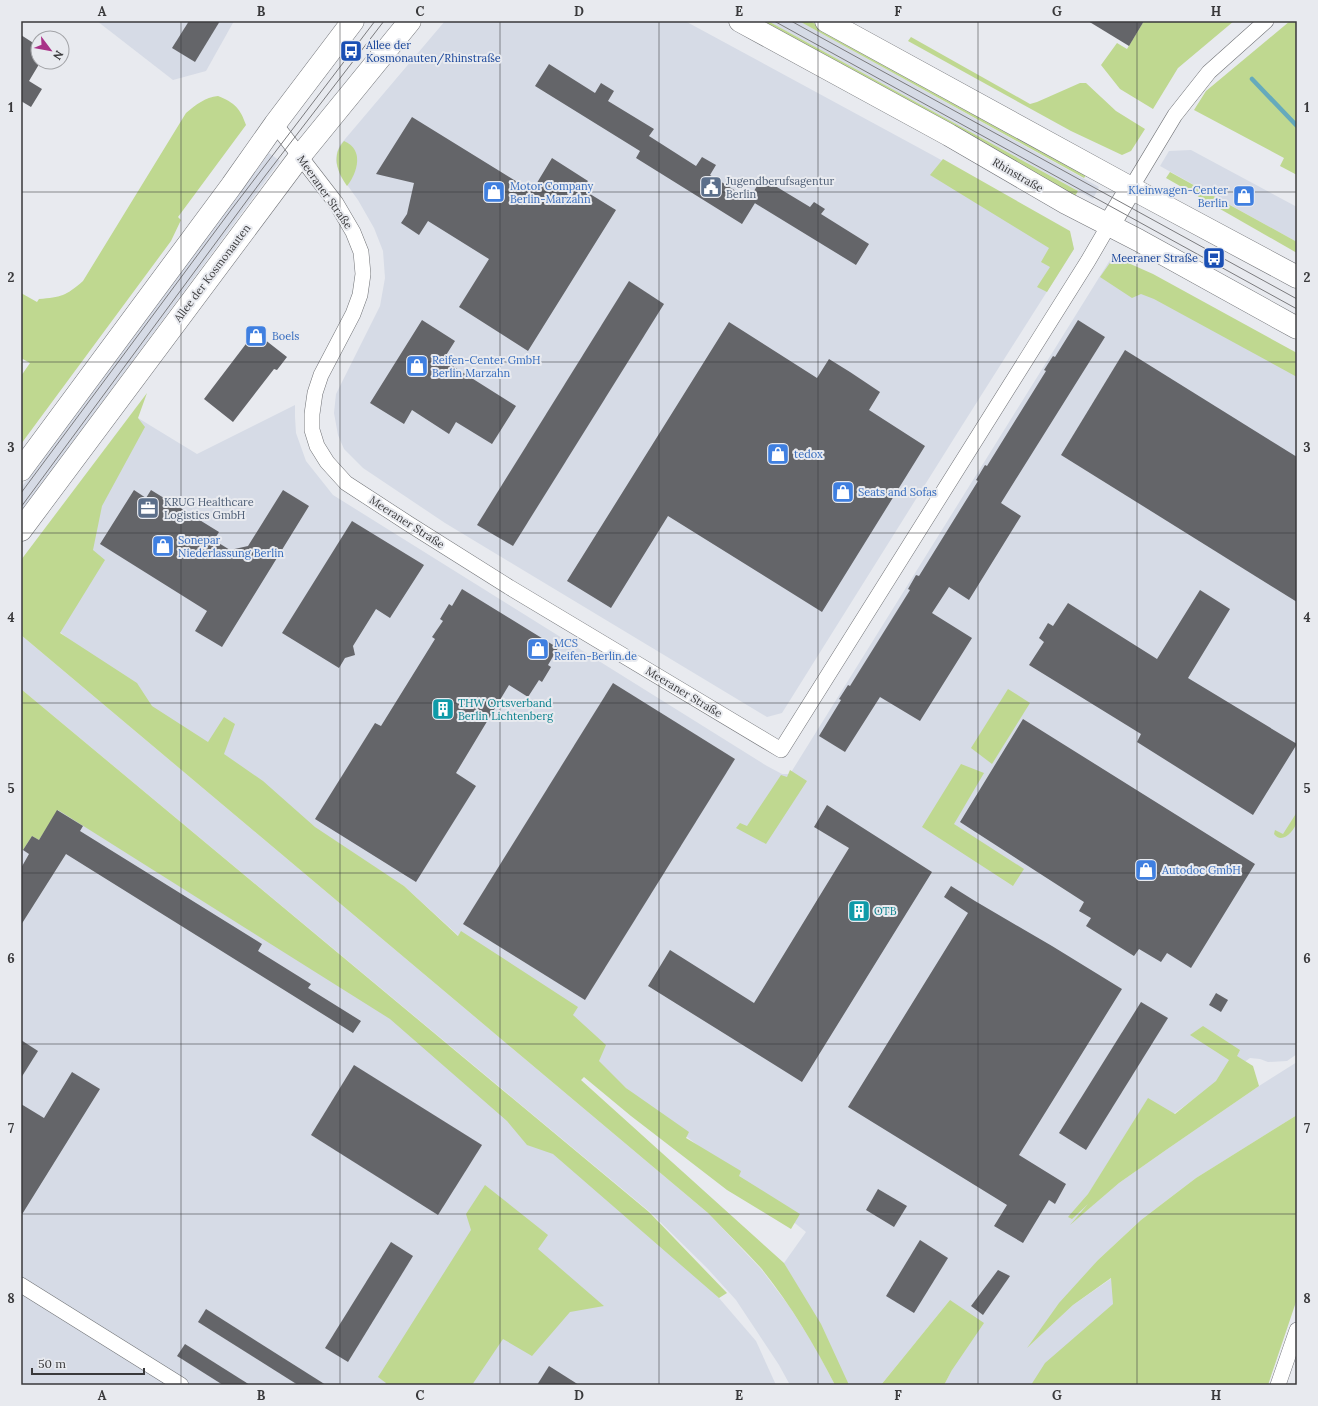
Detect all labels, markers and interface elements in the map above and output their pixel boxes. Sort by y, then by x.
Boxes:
text: A [98,3,107,20]
text: B [257,3,266,20]
text: C [416,3,425,20]
text: D [574,3,584,20]
text: E [735,3,743,20]
text: F [894,3,902,20]
text: G [1052,3,1062,20]
text: H [1211,3,1221,20]
north arrow [30,30,70,70]
bus stop icon: Allee der Kosmonauten/Rhinstraße [338,38,364,64]
place label: Allee der Kosmonauten/Rhinstraße [365,38,501,66]
text: N [50,48,67,63]
text: 1 [8,99,14,116]
text: 1 [1304,99,1310,116]
street label: Meeraner Straße [294,152,356,232]
street label: Rhinstraße [990,155,1046,195]
public building icon: Jugendberufsagentur Berlin [698,174,724,200]
place label: Jugendberufsagentur Berlin [725,174,834,201]
shop icon: Motor Company Berlin-Marzahn [481,179,507,205]
place label: Motor Company Berlin-Marzahn [510,179,594,206]
place label: Kleinwagen-Center Berlin [1128,183,1228,210]
shop icon: Kleinwagen-Center Berlin [1231,183,1257,209]
street label: Allee der Kosmonauten [170,221,254,325]
bus stop icon: Meeraner Straße [1201,245,1227,271]
place label: Meeraner Straße [1111,251,1198,265]
text: 2 [8,269,15,286]
text: 2 [1304,269,1311,286]
shop icon: Boels [243,323,269,349]
place label: Boels [272,329,299,343]
shop icon: Reifen-Center GmbH Berlin Marzahn [404,353,430,379]
place label: Reifen-Center GmbH Berlin Marzahn [432,353,541,380]
text: 3 [7,439,15,456]
text: 3 [1303,439,1311,456]
shop icon: tedox [765,441,791,467]
place label: tedox [794,447,823,461]
shop icon: Seats and Sofas [830,479,856,505]
place label: Seats and Sofas [858,485,937,499]
street label: Meeraner Straße [367,492,447,552]
office icon: KRUG Healthcare Logistics GmbH [135,495,161,521]
place label: KRUG Healthcare Logistics GmbH [164,495,254,522]
shop icon: Sonepar Niederlassung Berlin [150,533,176,559]
place label: Sonepar Niederlassung Berlin [178,533,284,560]
text: 4 [7,609,15,626]
text: 4 [1303,609,1311,626]
shop icon: MCS Reifen-Berlin.de [525,636,551,662]
place label: MCS Reifen-Berlin.de [554,636,637,663]
street label: Meeraner Straße [643,664,725,720]
building icon: THW Ortsverband Berlin Lichtenberg [430,696,456,722]
place label: THW Ortsverband Berlin Lichtenberg [458,696,554,723]
text: 5 [7,780,15,797]
text: 5 [1303,780,1311,797]
shop icon: Autodoc GmbH [1133,857,1159,883]
place label: Autodoc GmbH [1161,863,1241,877]
building icon: OTB [846,898,872,924]
place label: OTB [874,904,897,918]
text: 6 [7,950,15,967]
text: 6 [1303,950,1311,967]
text: 7 [8,1120,14,1137]
text: 7 [1304,1120,1310,1137]
text: 8 [7,1290,15,1307]
text: 8 [1303,1290,1311,1307]
scale bar [32,1350,144,1376]
text: 50 m [38,1356,66,1371]
text: A [98,1387,107,1404]
text: B [257,1387,266,1404]
text: C [416,1387,425,1404]
text: D [574,1387,584,1404]
text: E [735,1387,743,1404]
text: F [894,1387,902,1404]
text: G [1052,1387,1062,1404]
text: H [1211,1387,1221,1404]

